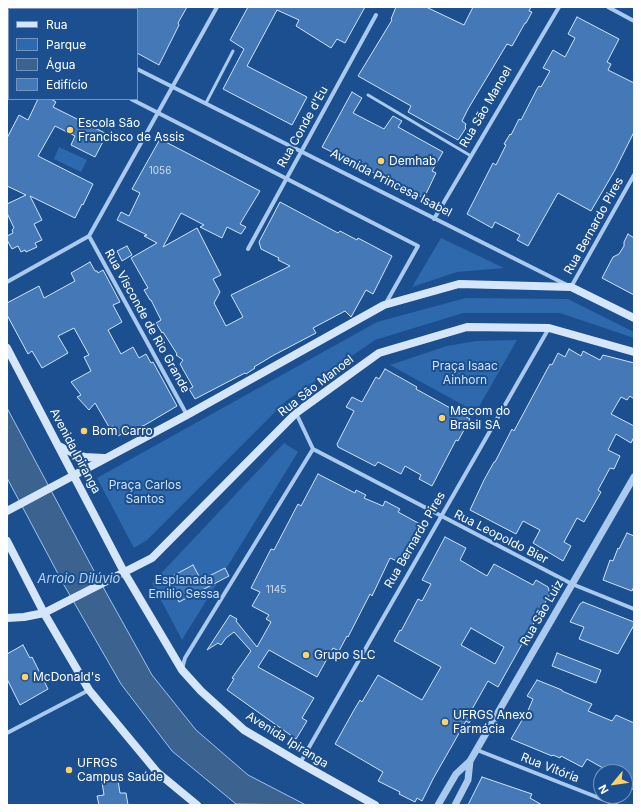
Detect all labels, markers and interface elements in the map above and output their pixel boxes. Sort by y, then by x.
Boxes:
legend [8,8,138,100]
text: Rua [46,17,68,32]
text: Parque [46,37,86,52]
text: Água [46,57,75,72]
street label: Rua São Manoel [457,64,515,150]
text: Edifício [46,77,88,92]
street label: Rua Conde d'Eu [275,84,331,170]
place label: Escola São Francisco de Assis [78,116,185,144]
marker: Escola São Francisco de Assis [65,125,75,135]
street label: Avenida Princesa Isabel [328,146,454,220]
place label: Demhab [389,154,436,168]
marker: Demhab [376,156,386,166]
house number: 1056 [149,165,171,177]
street label: Rua Bernardo Pires [561,175,627,277]
street label: Rua Visconde de Rio Grande [101,247,193,395]
street label: Rua São Manoel [275,352,357,420]
park label: Praça Isaac Ainhorn [432,359,498,387]
place label: Mecom do Brasil SA [450,404,510,432]
street label: Avenida Ipiranga [46,406,104,496]
marker: Mecom do Brasil SA [437,413,447,423]
place label: Bom Carro [92,424,153,438]
marker: Bom Carro [79,426,89,436]
park label: Praça Carlos Santos [109,478,181,506]
street label: Rua Bernardo Pires [382,489,448,591]
street label: Rua Leopoldo Bier [452,507,550,567]
water label: Arroio Dilúvio [38,571,120,587]
park label: Esplanada Emilio Sessa [148,573,220,601]
street label: Rua São Luiz [517,578,567,648]
house number: 1145 [266,584,286,596]
place label: Grupo SLC [314,648,375,662]
marker: Grupo SLC [301,650,311,660]
place label: McDonald's [33,670,101,684]
marker: McDonald's [20,672,30,682]
place label: UFRGS Anexo Farmácia [453,708,532,736]
street label: Avenida Ipiranga [243,709,331,771]
marker: UFRGS Anexo Farmácia [440,717,450,727]
street label: Rua Vitória [519,750,581,786]
place label: UFRGS Campus Saúde [77,756,163,784]
north arrow [593,764,633,804]
marker: UFRGS Campus Saúde [64,765,74,775]
text: N [595,782,612,796]

